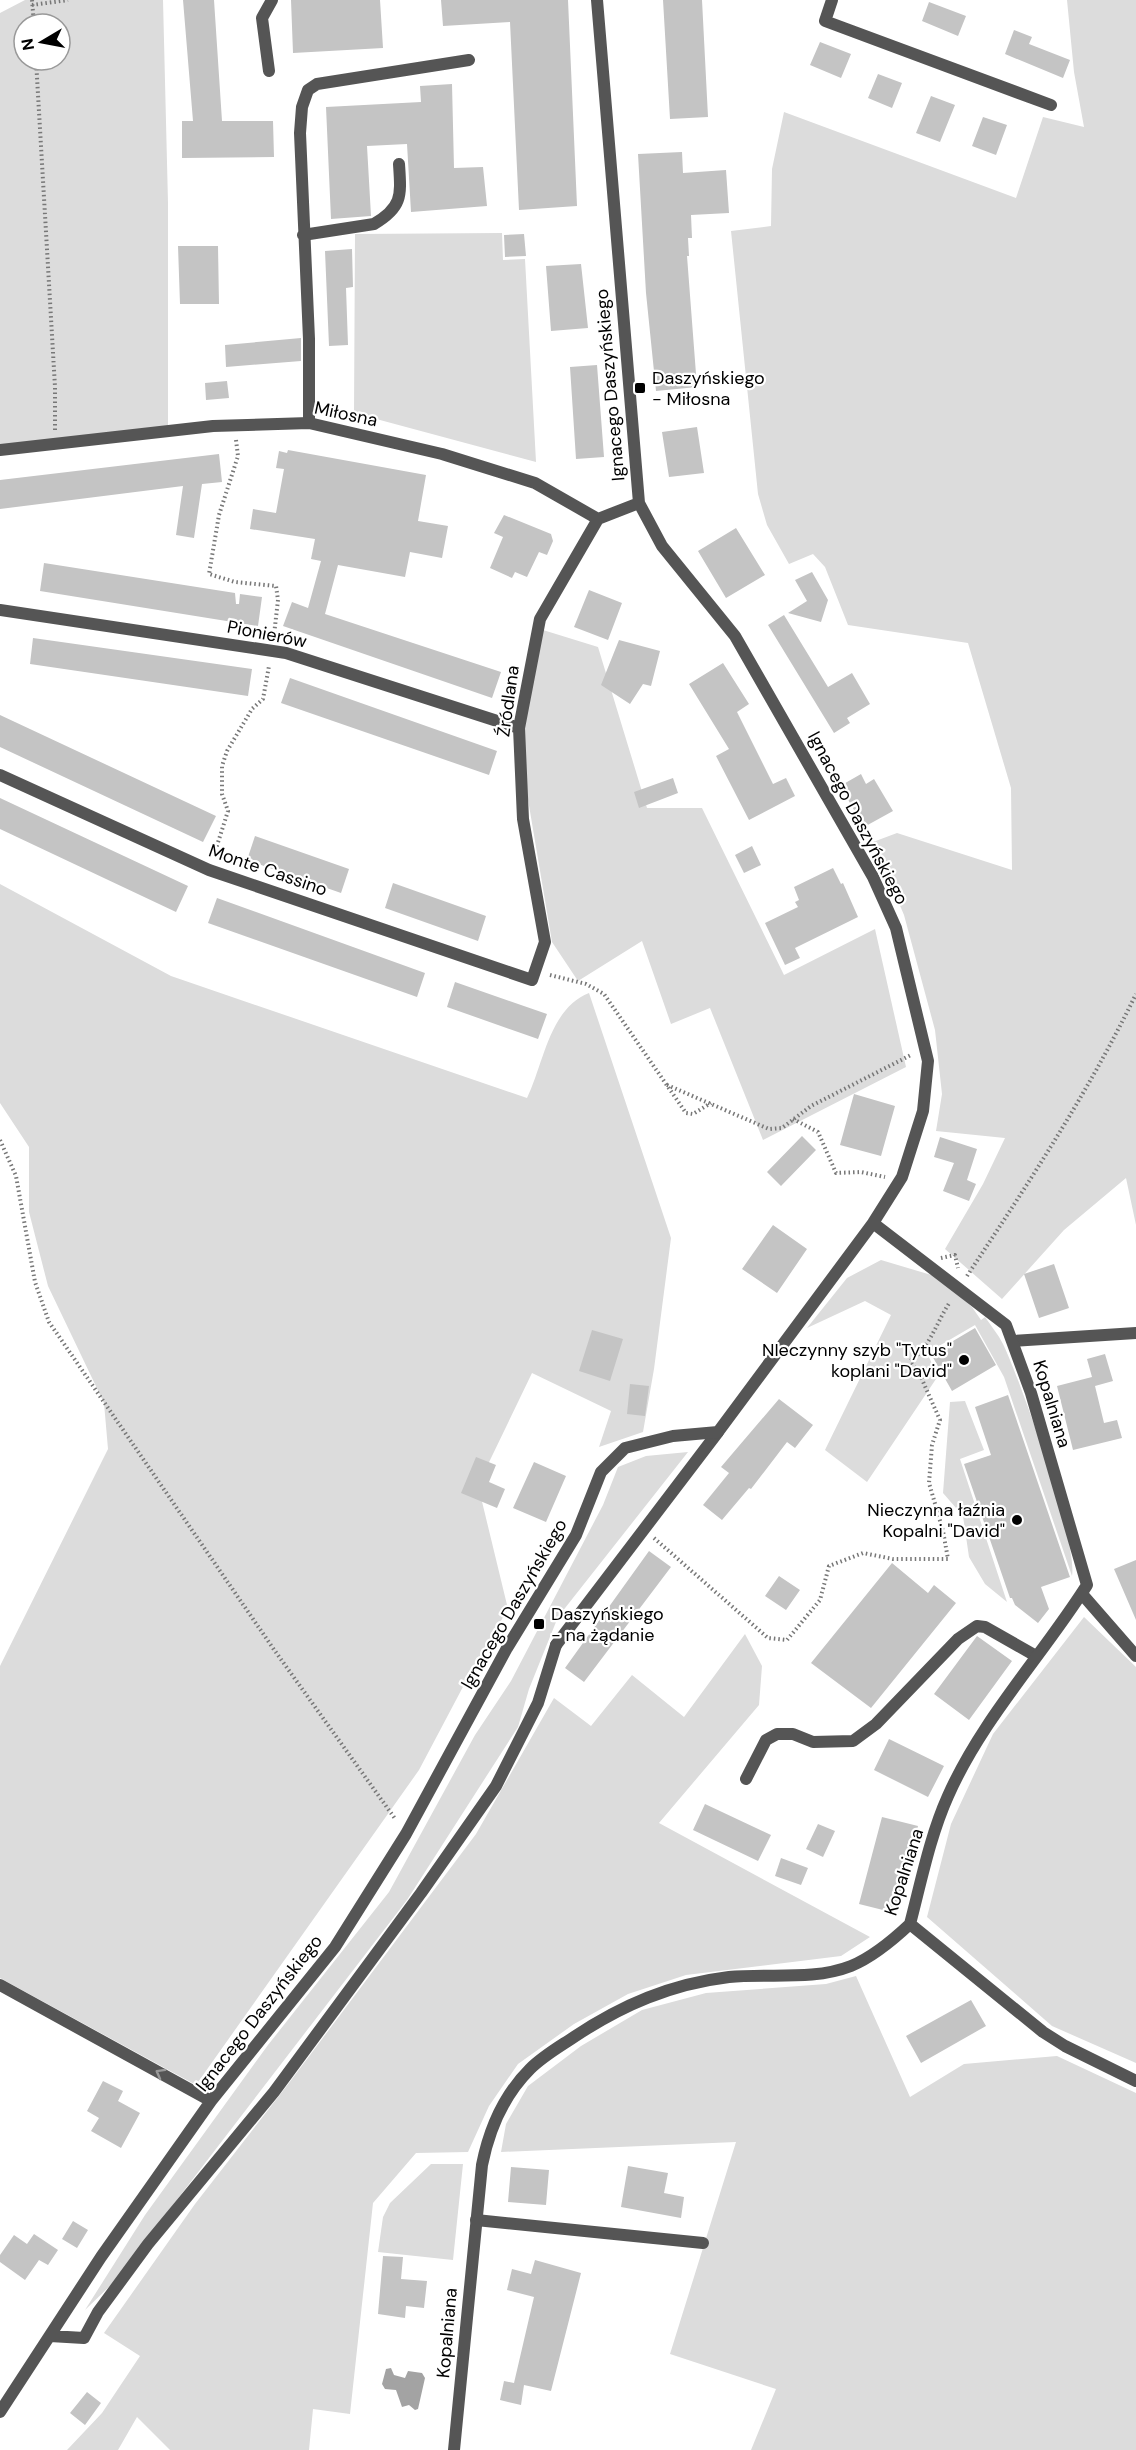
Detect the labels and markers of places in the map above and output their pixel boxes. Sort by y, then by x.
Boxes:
place label: Daszyńskiego - Miłosna [652,366,765,411]
marker: Daszyńskiego - Miłosna [633,381,647,395]
place label: NIeczynny szyb "Tytus" koplani "David" [762,1338,952,1383]
marker: NIeczynny szyb "Tytus" koplani "David" [957,1353,971,1367]
place label: Nieczynna łaźnia Kopalni "David" [867,1498,1005,1543]
marker: Nieczynna łaźnia Kopalni "David" [1010,1513,1024,1527]
place label: Daszyńskiego - na żądanie [551,1602,664,1647]
marker: Daszyńskiego - na żądanie [532,1617,546,1631]

